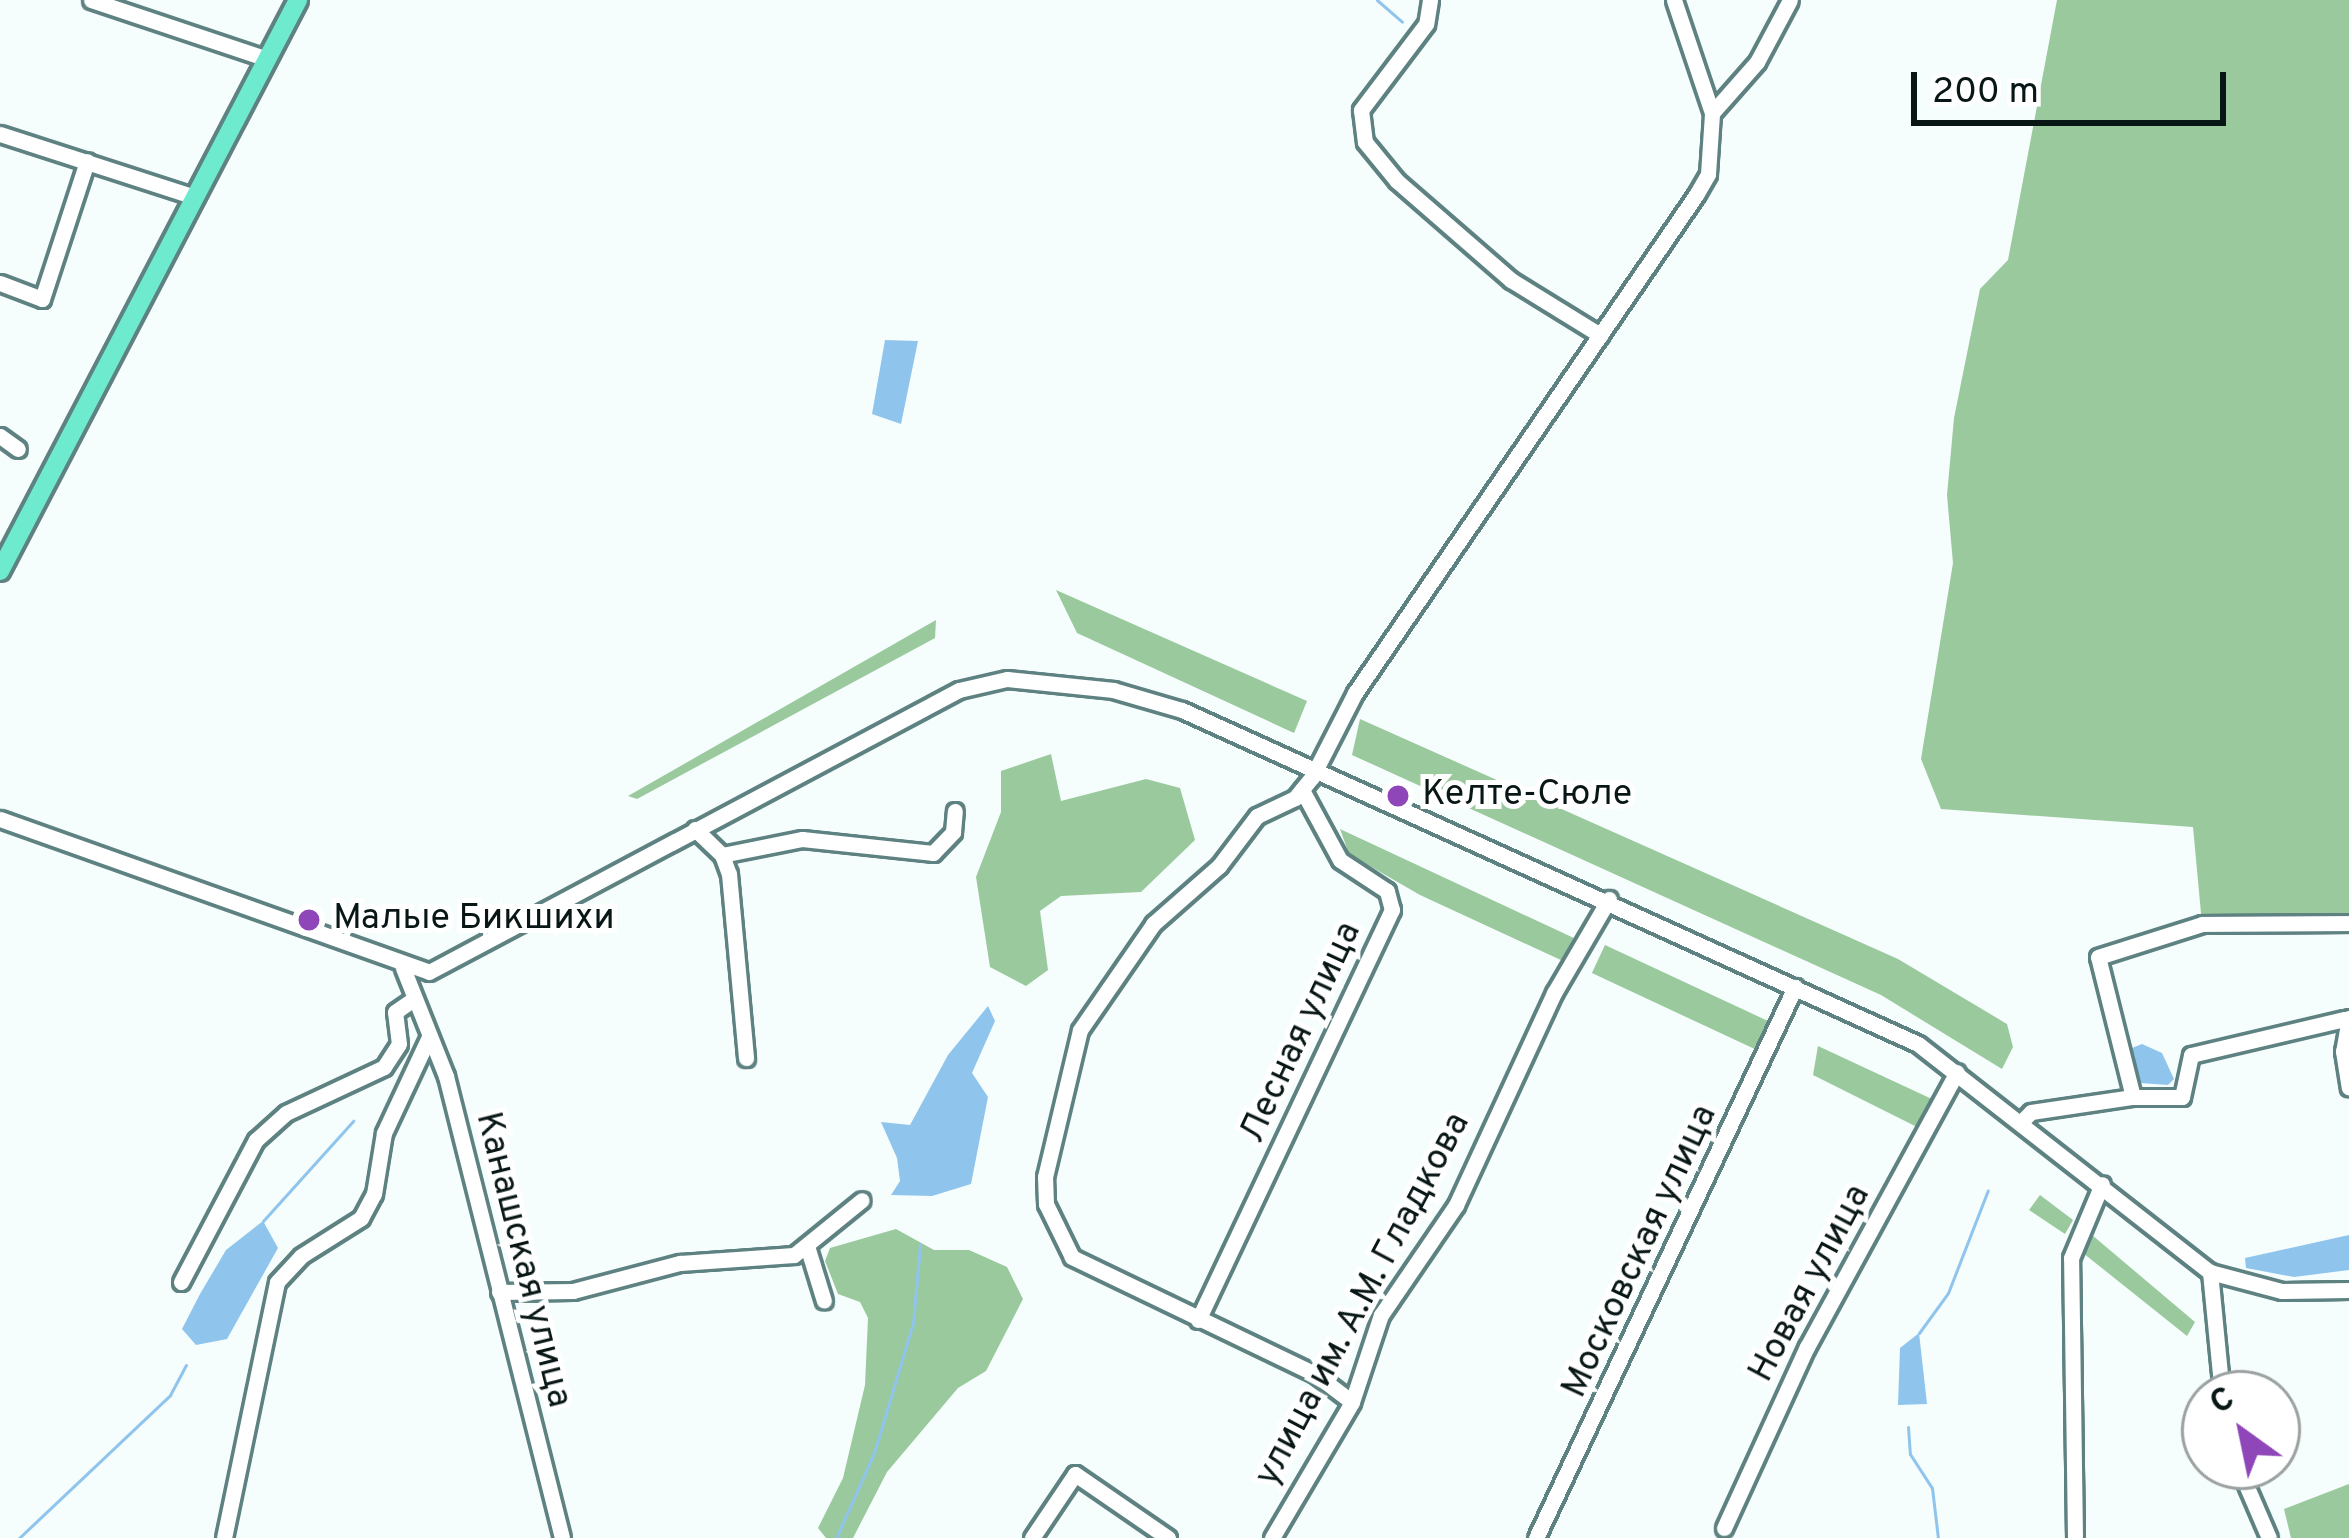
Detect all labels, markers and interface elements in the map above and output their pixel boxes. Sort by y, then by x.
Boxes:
scale bar [1917,48,2232,122]
text: 200 m [1932,70,2039,116]
place label: Келте-Сюле [1422,774,1632,818]
marker: Келте-Сюле [1385,783,1411,809]
place label: Малые Бикшихи [333,898,615,942]
marker: Малые Бикшихи [296,907,322,933]
street label: Лесная улица [1232,916,1372,1150]
street label: Московская улица [1554,1099,1728,1405]
street label: улица им. А.М. Гладкова [1247,1105,1481,1495]
street label: Канашская улица [464,1108,580,1412]
street label: Новая улица [1741,1178,1881,1390]
north arrow [2181,1370,2301,1490]
text: С [2203,1379,2243,1426]

